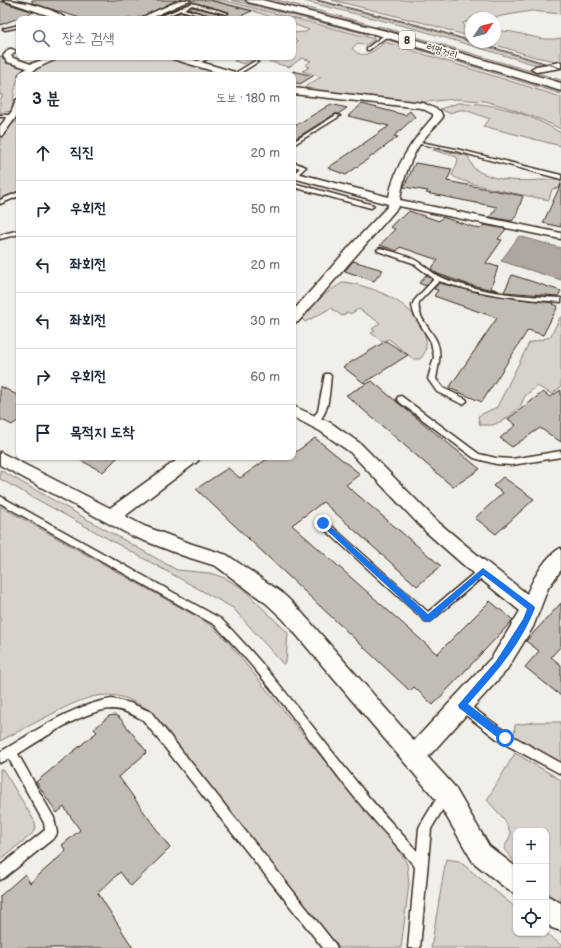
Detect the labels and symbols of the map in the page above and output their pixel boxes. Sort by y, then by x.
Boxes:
north arrow [465,12,501,48]
road number: 8 [399,31,415,49]
street label: 려명거리 [425,41,459,61]
route end [314,514,332,532]
route start [496,729,514,747]

